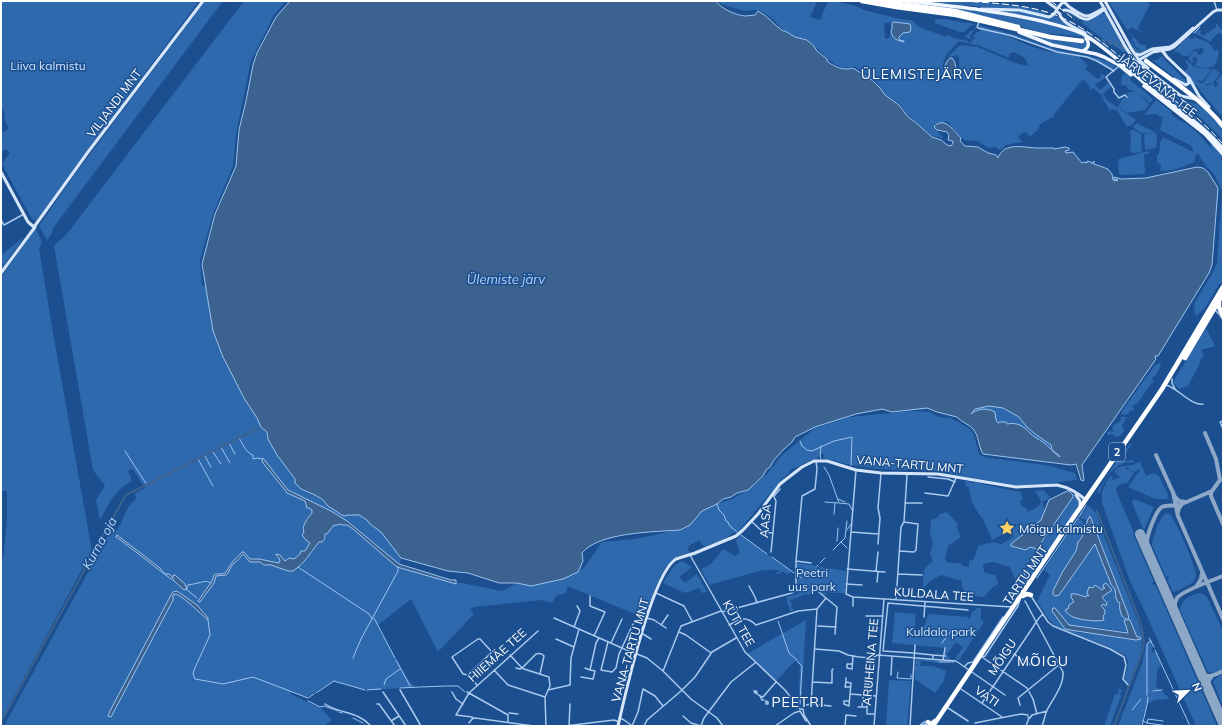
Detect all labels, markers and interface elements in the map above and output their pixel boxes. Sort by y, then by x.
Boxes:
street label: JÄRVEVANA TEE [1116,50,1200,120]
park label: Liiva kalmistu [10,58,86,73]
street label: VILJANDI MNT [83,65,145,140]
district label: ÜLEMISTEJÄRVE [861,65,983,83]
water label: Ülemiste järv [467,271,546,287]
road number: 2 [1109,443,1125,461]
street label: VANA-TARTU MNT [856,452,965,476]
street label: AASA [756,503,774,539]
water label: Kurna oja [78,514,120,572]
place icon: Mõigu kalmistu [998,519,1016,537]
place label: Mõigu kalmistu [1019,521,1103,536]
street label: TARTU MNT [1000,542,1051,608]
park label: Peetri uus park [788,565,837,594]
street label: KULDALA TEE [894,584,974,604]
street label: VANA-TARTU MNT [608,596,652,704]
street label: KÜTI TEE [720,597,758,649]
street label: ARUHEINA TEE [859,618,881,706]
park label: Kuldala park [906,624,977,639]
street label: HIIEMÄE TEE [465,625,529,685]
street label: MÕIGU [985,636,1019,678]
district label: MÕIGU [1017,652,1069,670]
north arrow [1168,671,1208,711]
text: N [1189,680,1205,694]
street label: VATI [972,683,1002,709]
district label: PEETRI [771,693,825,711]

